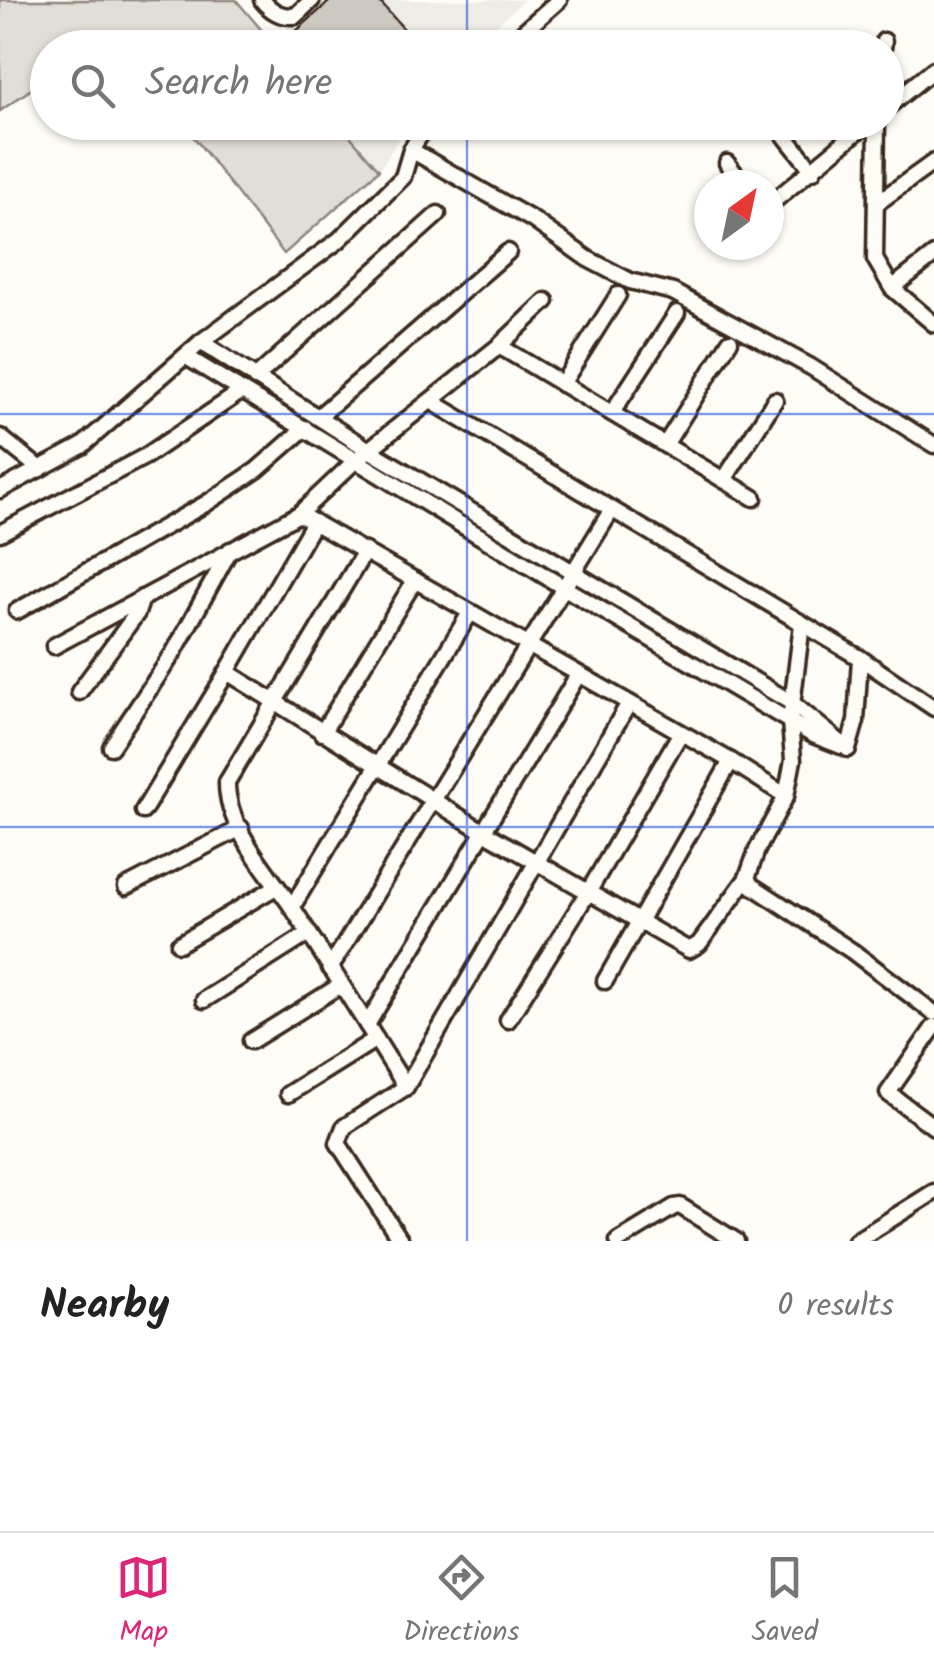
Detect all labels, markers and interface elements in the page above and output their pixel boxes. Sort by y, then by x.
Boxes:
search box [30,30,904,140]
text: Search here [145,55,332,115]
icon: search [65,58,120,113]
north arrow [694,170,784,260]
text: Nearby [40,1273,169,1340]
text: 0 results [777,1281,894,1332]
tab: Map [116,1550,171,1655]
tab: Directions [403,1550,519,1655]
tab: Saved [752,1550,818,1655]

